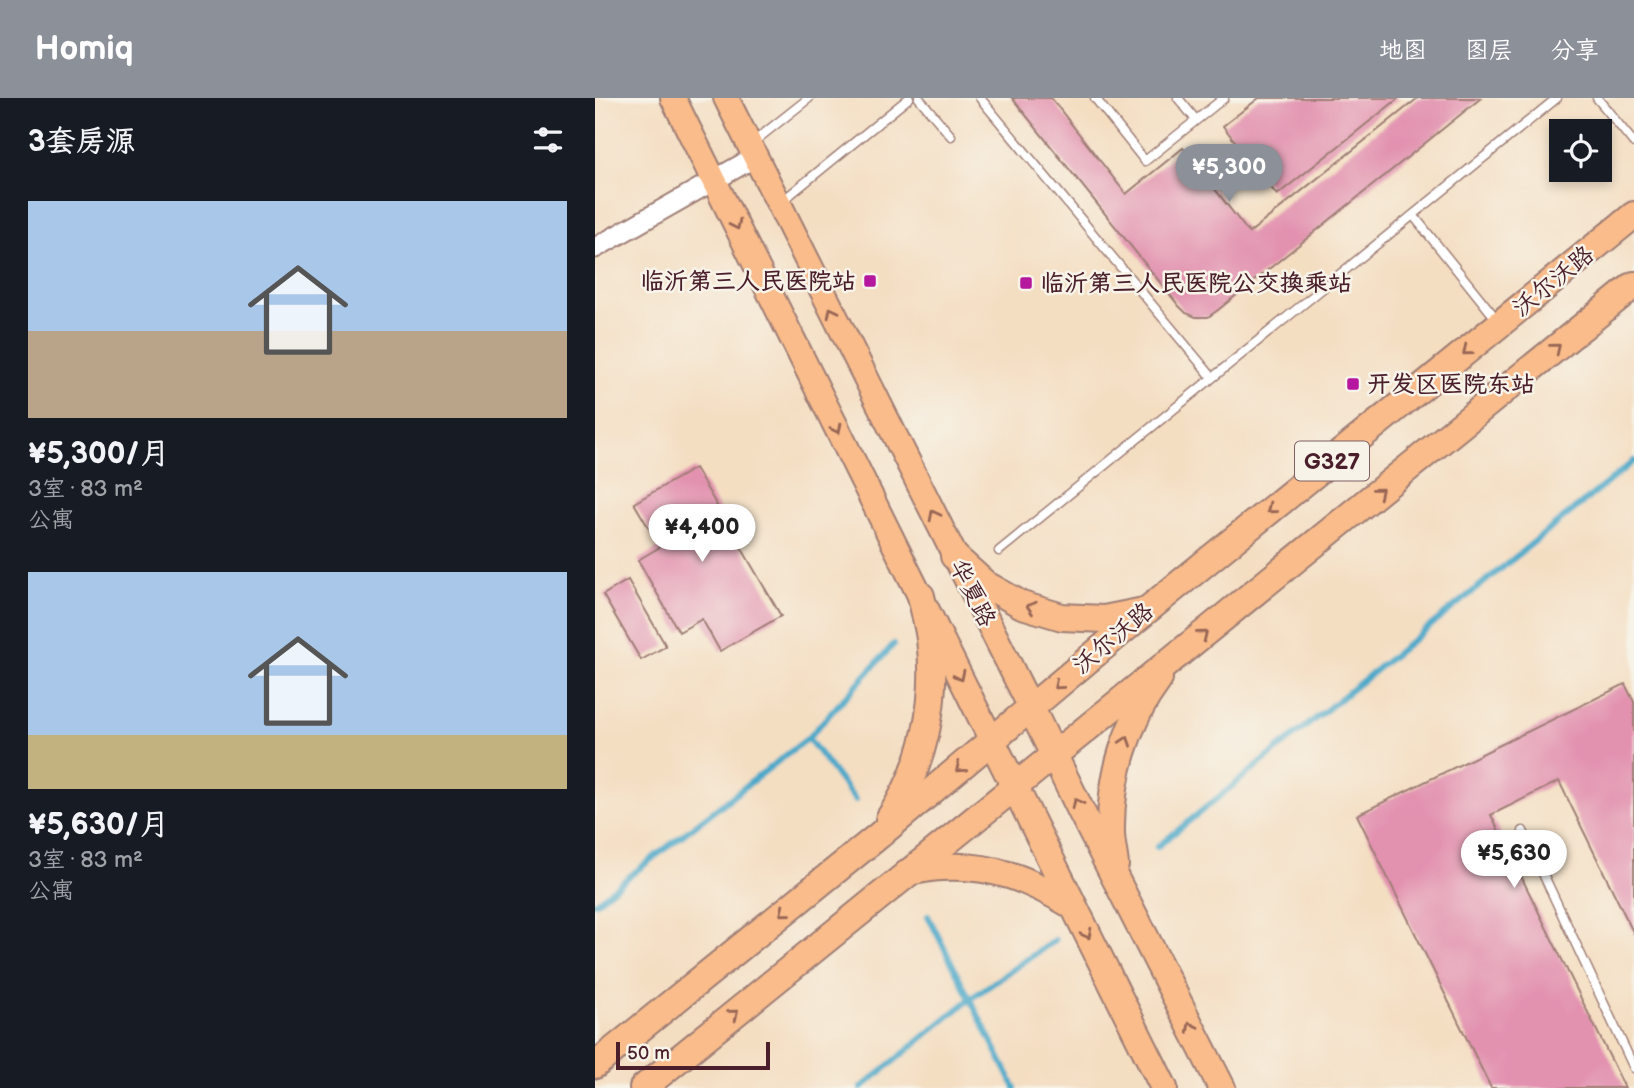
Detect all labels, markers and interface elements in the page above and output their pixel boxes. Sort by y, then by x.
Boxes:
text: Homiq [35,29,133,69]
text: 地图 [1379,36,1427,65]
text: 图层 [1465,36,1513,65]
text: 分享 [1551,36,1599,65]
map controls [1549,119,1612,182]
button: locate [1549,119,1612,182]
icon: filters [529,121,567,159]
text: 3套房源 [28,124,136,160]
pin: ¥5,300 [1172,144,1286,204]
text: ¥5,300 [1192,153,1266,181]
one-way arrow [727,218,741,230]
street label: 沃尔沃路 [1507,240,1600,323]
icon: home [235,247,361,373]
place label: 临沂第三人民医院站 [640,267,856,296]
place label: 临沂第三人民医院公交换乘站 [1040,269,1352,298]
marker: 临沂第三人民医院站 [862,273,878,289]
marker: 临沂第三人民医院公交换乘站 [1018,275,1034,291]
one-way arrow [827,307,841,319]
one-way arrow [1463,343,1476,355]
one-way arrow [1547,344,1560,356]
place label: 开发区医院东站 [1367,370,1535,399]
marker: 开发区医院东站 [1345,376,1361,392]
one-way arrow [829,422,843,434]
text: ¥5,300/月 [28,436,170,472]
road number: G327 [1295,442,1369,480]
text: 3室 · 83 m² [28,475,143,503]
one-way arrow [1372,487,1384,500]
one-way arrow [1267,501,1279,514]
pin: ¥4,400 [645,504,759,564]
text: 公寓 [28,506,74,534]
one-way arrow [929,510,943,523]
text: ¥4,400 [664,513,740,541]
street label: 华夏路 [943,555,1002,632]
street label: 沃尔沃路 [1067,596,1159,680]
one-way arrow [1025,601,1037,615]
icon: home [235,618,361,744]
one-way arrow [1195,631,1207,644]
one-way arrow [952,669,966,681]
one-way arrow [1053,677,1066,689]
one-way arrow [1118,735,1132,747]
one-way arrow [955,760,968,772]
one-way arrow [1071,798,1085,810]
text: ¥5,630/月 [28,807,169,843]
pin: ¥5,630 [1457,830,1571,890]
text: ¥5,630 [1477,839,1551,867]
text: 3室 · 83 m² [28,846,143,874]
text: 公寓 [28,877,74,905]
one-way arrow [780,904,792,917]
one-way arrow [1078,927,1092,939]
one-way arrow [726,1010,739,1022]
one-way arrow [1186,1022,1200,1034]
scale bar [616,1039,770,1071]
text: 50 m [627,1042,670,1065]

